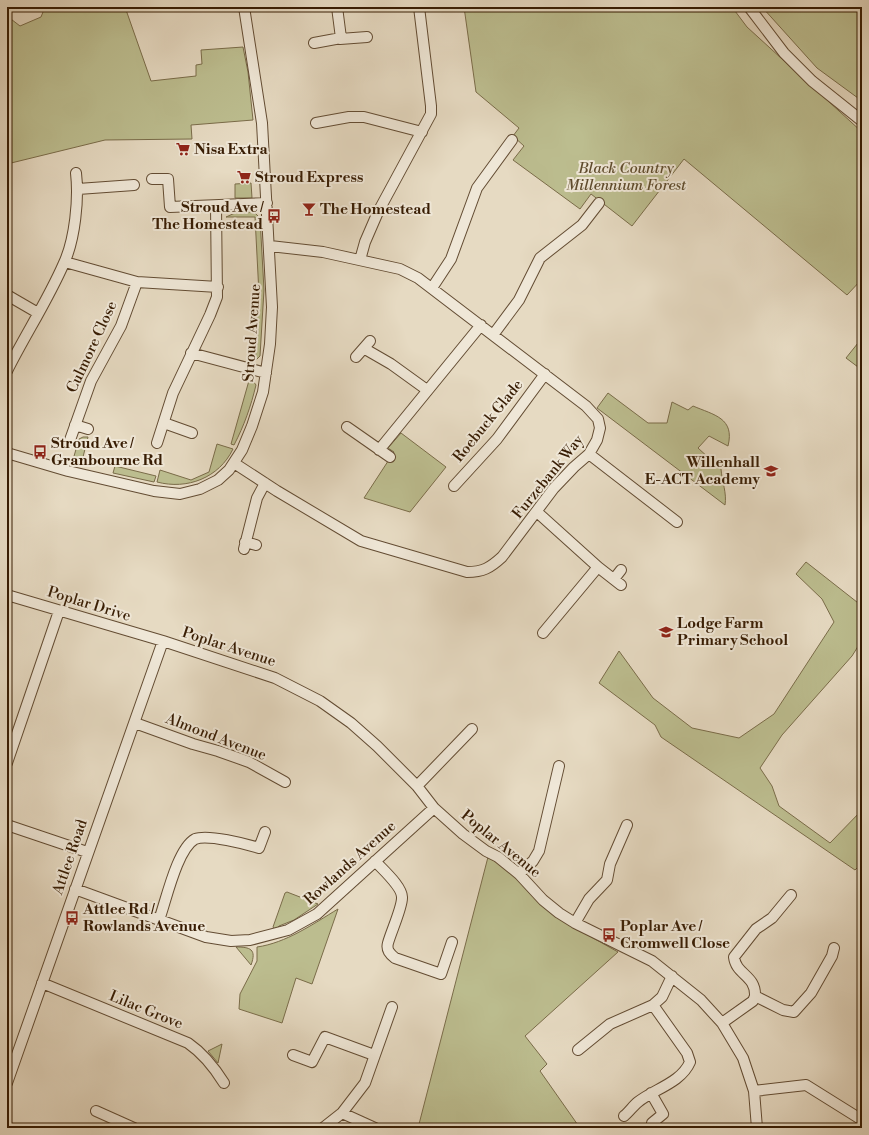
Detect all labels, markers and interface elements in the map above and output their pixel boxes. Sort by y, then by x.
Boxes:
place label: Nisa Extra [194,140,268,159]
supermarket icon: Nisa Extra [175,141,191,157]
park label: Black Country Millennium Forest [566,159,687,195]
place label: Stroud Express [255,168,363,187]
supermarket icon: Stroud Express [236,169,252,185]
place label: Stroud Ave / The Homestead [152,198,264,234]
place label: The Homestead [320,200,431,219]
bar icon: The Homestead [301,201,317,217]
bus stop icon: Stroud Ave / The Homestead [266,208,282,224]
street label: Stroud Avenue [239,283,265,383]
street label: Culmore Close [62,298,122,396]
street label: Roebuck Glade [449,376,527,466]
street label: Furzebank Way [508,430,588,523]
place label: Stroud Ave / Granbourne Rd [51,434,163,470]
bus stop icon: Stroud Ave / Granbourne Rd [32,444,48,460]
place label: Willenhall E-ACT Academy [645,453,760,489]
school or university icon: Willenhall E-ACT Academy [763,463,779,479]
street label: Poplar Drive [45,582,133,626]
place label: Lodge Farm Primary School [677,614,788,650]
street label: Poplar Avenue [180,623,278,671]
school or university icon: Lodge Farm Primary School [658,624,674,640]
street label: Almond Avenue [162,709,269,765]
street label: Poplar Avenue [457,806,545,882]
street label: Attlee Road [48,816,92,898]
street label: Rowlands Avenue [300,817,400,909]
place label: Attlee Rd / Rowlands Avenue [82,900,205,936]
bus stop icon: Attlee Rd / Rowlands Avenue [64,910,80,926]
place label: Poplar Ave / Cromwell Close [620,917,730,953]
bus stop icon: Poplar Ave / Cromwell Close [601,927,617,943]
street label: Lilac Grove [106,987,186,1033]

